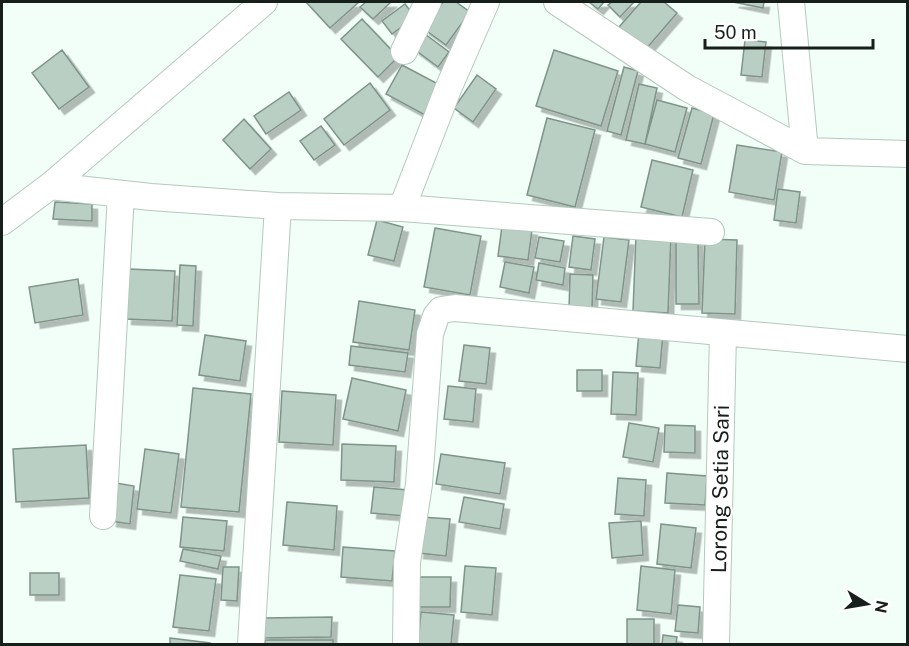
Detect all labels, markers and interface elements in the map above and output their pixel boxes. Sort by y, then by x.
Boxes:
scale bar [705,12,873,50]
text: 50 m [714,22,757,43]
street label: Lorong Setia Sari [706,405,734,573]
north arrow [837,574,897,634]
text: N [871,599,892,615]

